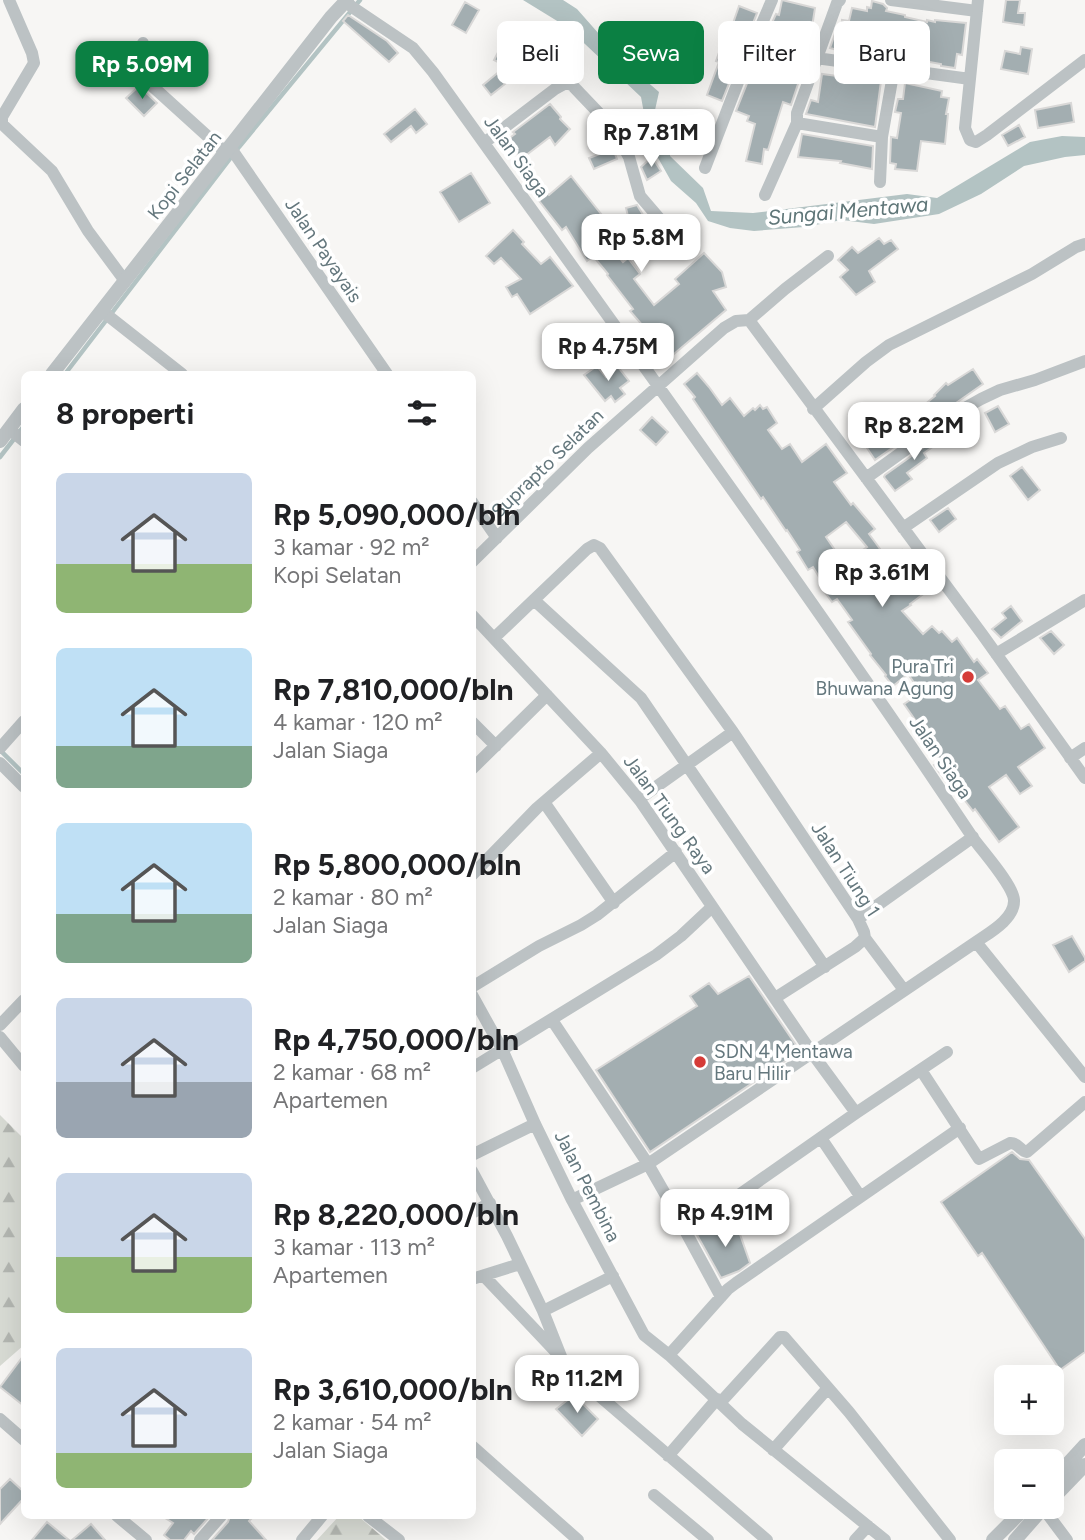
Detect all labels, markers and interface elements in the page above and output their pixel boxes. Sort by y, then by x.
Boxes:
chip: Beli [497,21,584,84]
chip: Sewa [598,21,704,84]
chip: Filter [718,21,820,84]
chip: Baru [834,21,930,84]
pin: Rp 5.09M [70,42,214,101]
text: Rp 5.09M [91,50,193,78]
pin: Rp 7.81M [579,110,723,169]
street label: Jalan Siaga [479,111,554,202]
text: Rp 7.81M [603,118,699,146]
street label: Kopi Selatan [143,126,226,224]
water label: Sungai Mentawa [767,191,929,230]
street label: Jalan Payayais [280,194,367,307]
pin: Rp 5.8M [576,215,706,274]
text: Rp 5.8M [598,223,685,251]
pin: Rp 4.75M [536,324,680,383]
text: Rp 4.75M [558,332,658,360]
icon: filters [403,394,441,432]
text: 8 properti [56,395,194,432]
pin: Rp 8.22M [842,402,986,462]
street label: Suprapto Selatan [486,404,608,523]
text: Rp 8.22M [864,411,964,439]
text: Rp 5,090,000/bln [273,496,520,533]
icon: home [112,501,196,585]
text: 3 kamar · 92 m² [273,533,430,561]
pin: Rp 3.61M [810,550,954,609]
text: Rp 3.61M [834,558,930,586]
text: Kopi Selatan [273,561,401,589]
place label: Pura Tri Bhuwana Agung [816,655,954,700]
marker: Pura Tri Bhuwana Agung [960,669,976,685]
text: Rp 7,810,000/bln [273,671,514,708]
icon: home [112,676,196,760]
text: 4 kamar · 120 m² [273,708,443,736]
street label: Jalan Siaga [904,711,977,803]
text: Jalan Siaga [273,736,388,764]
street label: Jalan Tiung Raya [619,750,720,878]
street label: Jalan Tiung 1 [806,818,885,921]
text: Rp 5,800,000/bln [273,846,521,883]
icon: home [112,851,196,935]
text: 2 kamar · 80 m² [273,883,433,911]
text: Jalan Siaga [273,911,388,939]
text: Rp 4,750,000/bln [273,1021,519,1058]
icon: home [112,1026,196,1110]
place label: SDN 4 Mentawa Baru Hilir [714,1040,853,1085]
marker: SDN 4 Mentawa Baru Hilir [692,1054,708,1070]
text: 2 kamar · 68 m² [273,1058,431,1086]
text: Apartemen [273,1086,388,1114]
street label: Jalan Pembina [550,1127,625,1246]
pin: Rp 4.91M [653,1190,797,1249]
text: Rp 8,220,000/bln [273,1196,519,1233]
text: Rp 4.91M [676,1198,774,1226]
icon: home [112,1201,196,1285]
text: 3 kamar · 113 m² [273,1233,435,1261]
text: Apartemen [273,1261,388,1289]
pin: Rp 11.2M [505,1356,649,1415]
text: Rp 11.2M [531,1364,623,1392]
map controls [994,1365,1064,1519]
button: + [994,1365,1064,1435]
text: Rp 3,610,000/bln [273,1371,513,1408]
icon: home [112,1376,196,1460]
text: 2 kamar · 54 m² [273,1408,432,1436]
text: Jalan Siaga [273,1436,388,1464]
button: − [994,1449,1064,1519]

